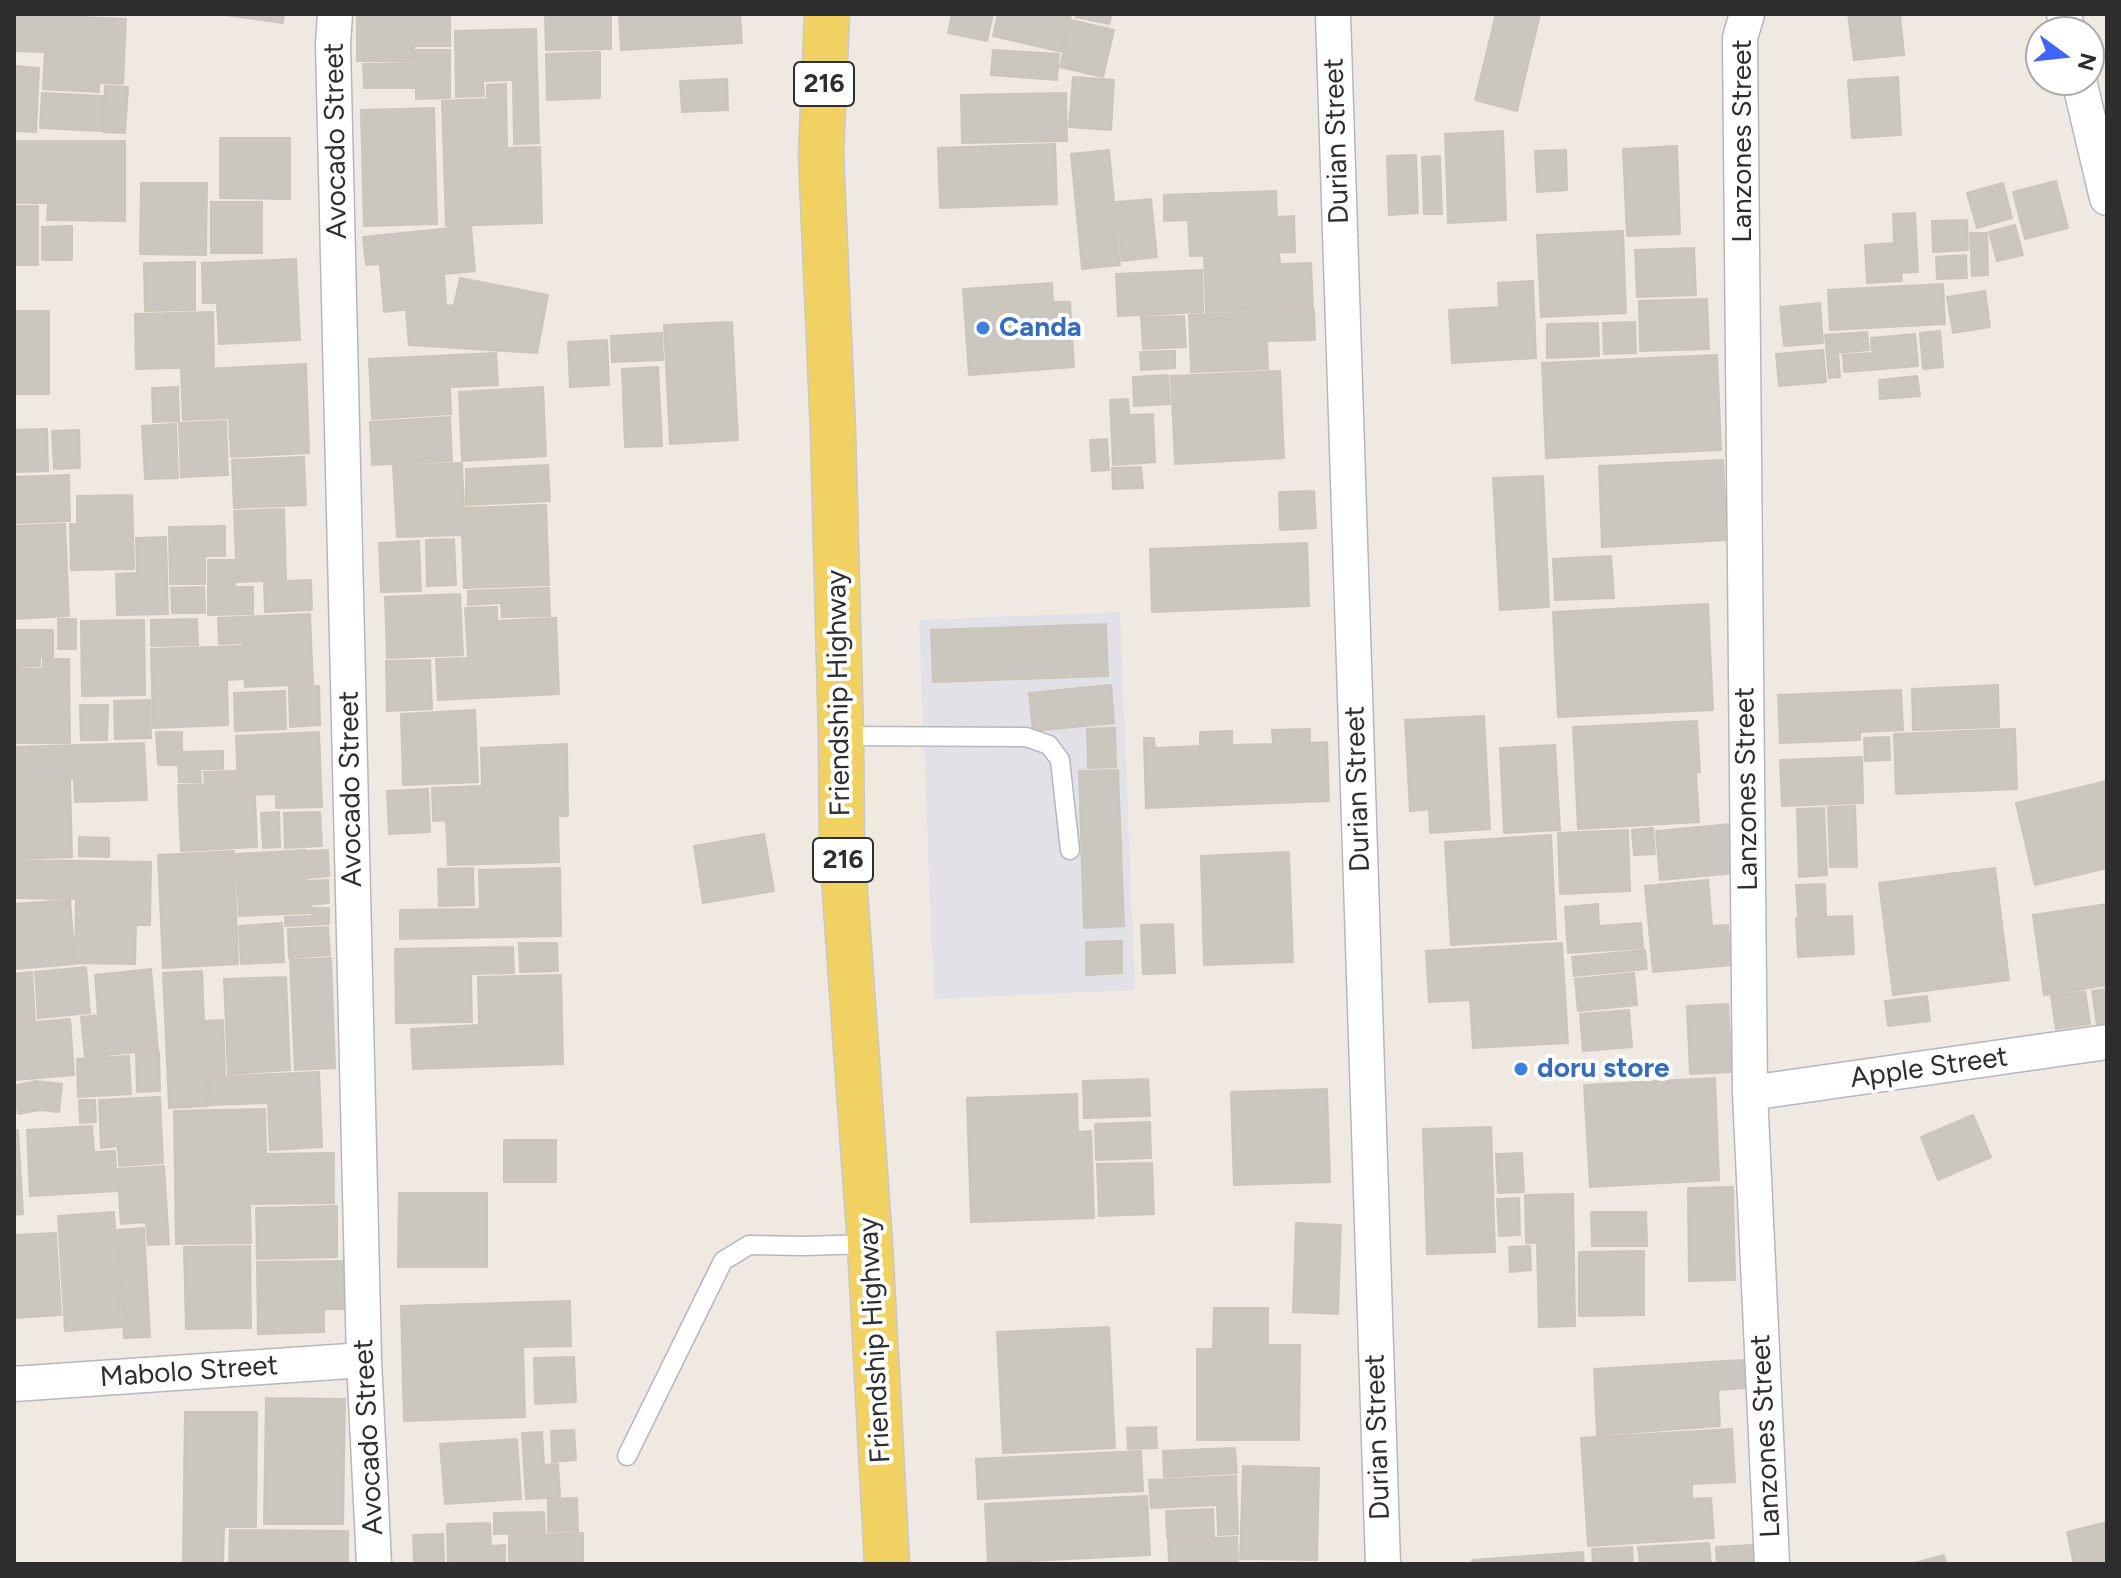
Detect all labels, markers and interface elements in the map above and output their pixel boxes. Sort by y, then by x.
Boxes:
north arrow [2025,16,2105,96]
street label: Lanzones Street [1726,39,1760,243]
street label: Avocado Street [317,42,355,240]
text: N [2071,50,2102,74]
street label: Durian Street [1317,57,1357,225]
road number: 216 [794,62,854,106]
place label: Canda [999,311,1082,345]
marker: Canda [974,319,992,337]
street label: Friendship Highway [820,569,858,817]
street label: Lanzones Street [1728,687,1766,891]
street label: Avocado Street [332,690,370,888]
street label: Durian Street [1338,705,1378,873]
road number: 216 [813,838,873,882]
street label: Apple Street [1848,1040,2010,1096]
place label: doru store [1537,1052,1670,1086]
marker: doru store [1512,1060,1530,1078]
street label: Friendship Highway [852,1216,898,1464]
street label: Lanzones Street [1744,1333,1788,1539]
street label: Avocado Street [347,1338,391,1536]
street label: Mabolo Street [99,1349,279,1395]
street label: Durian Street [1358,1353,1398,1521]

